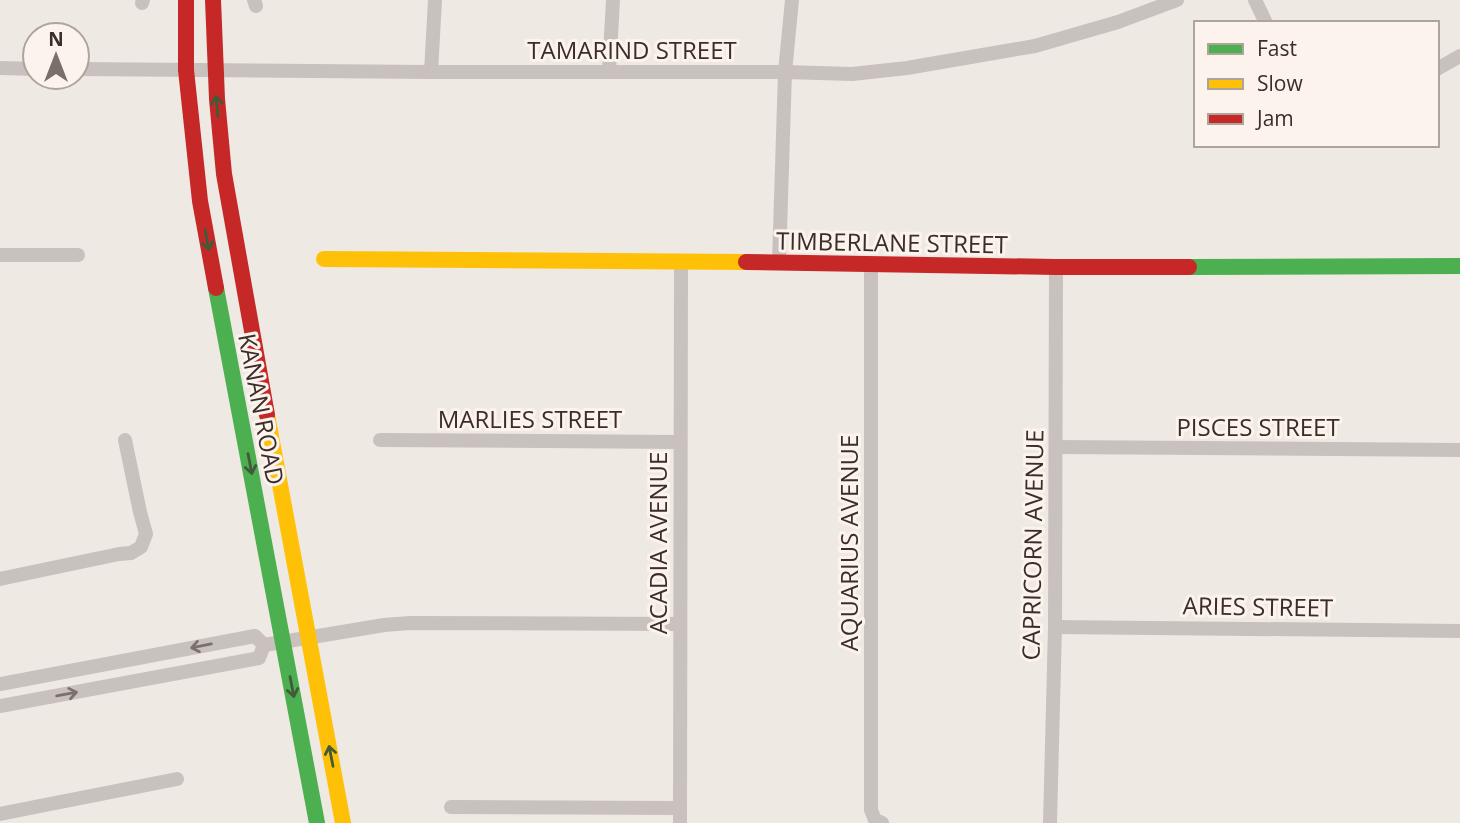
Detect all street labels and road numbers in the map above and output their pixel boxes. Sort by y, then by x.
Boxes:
street label: TAMARIND STREET [527,33,737,66]
street label: TIMBERLANE STREET [776,223,1008,261]
street label: KANAN ROAD [231,331,293,487]
street label: MARLIES STREET [438,402,622,435]
street label: PISCES STREET [1176,410,1340,443]
street label: CAPRICORN AVENUE [1013,429,1051,661]
street label: AQUARIUS AVENUE [832,435,865,651]
street label: ACADIA AVENUE [641,452,674,634]
street label: ARIES STREET [1182,588,1334,624]

